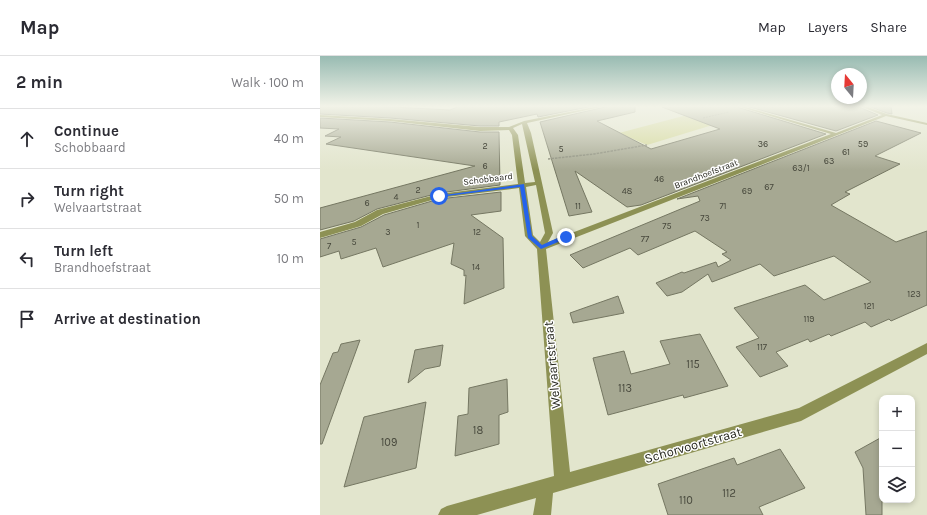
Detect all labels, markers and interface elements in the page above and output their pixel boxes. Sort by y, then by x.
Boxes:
text: Map [20,17,59,39]
text: Map [758,19,786,36]
text: Layers [808,19,848,36]
text: Share [870,19,907,36]
north arrow [831,68,867,104]
text: 2 min [16,72,63,92]
text: Walk · 100 m [231,75,304,90]
text: Continue [54,122,119,140]
icon: ahead [16,128,38,150]
text: 40 m [274,131,304,146]
house number: 36 [758,139,768,149]
house number: 59 [858,139,868,149]
text: Schobbaard [54,140,126,155]
house number: 2 [482,141,488,151]
house number: 5 [558,144,564,154]
house number: 61 [842,147,850,157]
house number: 63 [824,156,834,166]
street label: Brandhoefstraat [673,157,740,191]
house number: 6 [482,161,488,171]
house number: 63/1 [792,163,810,173]
street label: Schobbaard [463,171,513,187]
house number: 46 [654,174,664,184]
text: Turn right [54,182,124,200]
house number: 67 [764,182,774,192]
house number: 2 [415,185,421,195]
house number: 48 [622,186,633,196]
house number: 69 [742,186,752,196]
route start [430,187,448,205]
icon: right [16,188,38,210]
text: 50 m [274,191,304,206]
house number: 4 [393,192,399,202]
house number: 6 [364,198,370,208]
text: Welvaartstraat [54,200,142,215]
house number: 11 [575,201,581,211]
house number: 71 [719,201,727,211]
house number: 73 [700,213,710,223]
house number: 1 [417,220,420,230]
house number: 75 [662,221,672,231]
house number: 3 [385,227,391,237]
house number: 12 [473,227,481,237]
route end [557,228,575,246]
house number: 77 [641,234,650,244]
house number: 5 [351,237,357,247]
house number: 7 [327,241,332,251]
text: Turn left [54,242,113,260]
icon: left [16,248,38,270]
text: 10 m [277,251,304,266]
text: Brandhoefstraat [54,260,151,275]
house number: 14 [472,262,480,272]
house number: 123 [907,289,921,299]
house number: 121 [863,301,875,311]
icon: arrive [16,308,38,330]
text: Arrive at destination [54,310,201,328]
house number: 119 [803,314,815,324]
street label: Welvaartstraat [541,321,563,409]
house number: 117 [757,342,768,352]
house number: 115 [686,358,700,371]
house number: 113 [618,382,632,395]
map controls [879,395,915,503]
button: + [879,395,915,431]
house number: 18 [473,424,483,437]
street label: Schorvoortstraat [643,424,743,466]
button: − [879,431,915,467]
house number: 109 [381,436,397,449]
button: layers [879,467,915,503]
house number: 112 [722,487,736,500]
house number: 110 [679,494,693,507]

